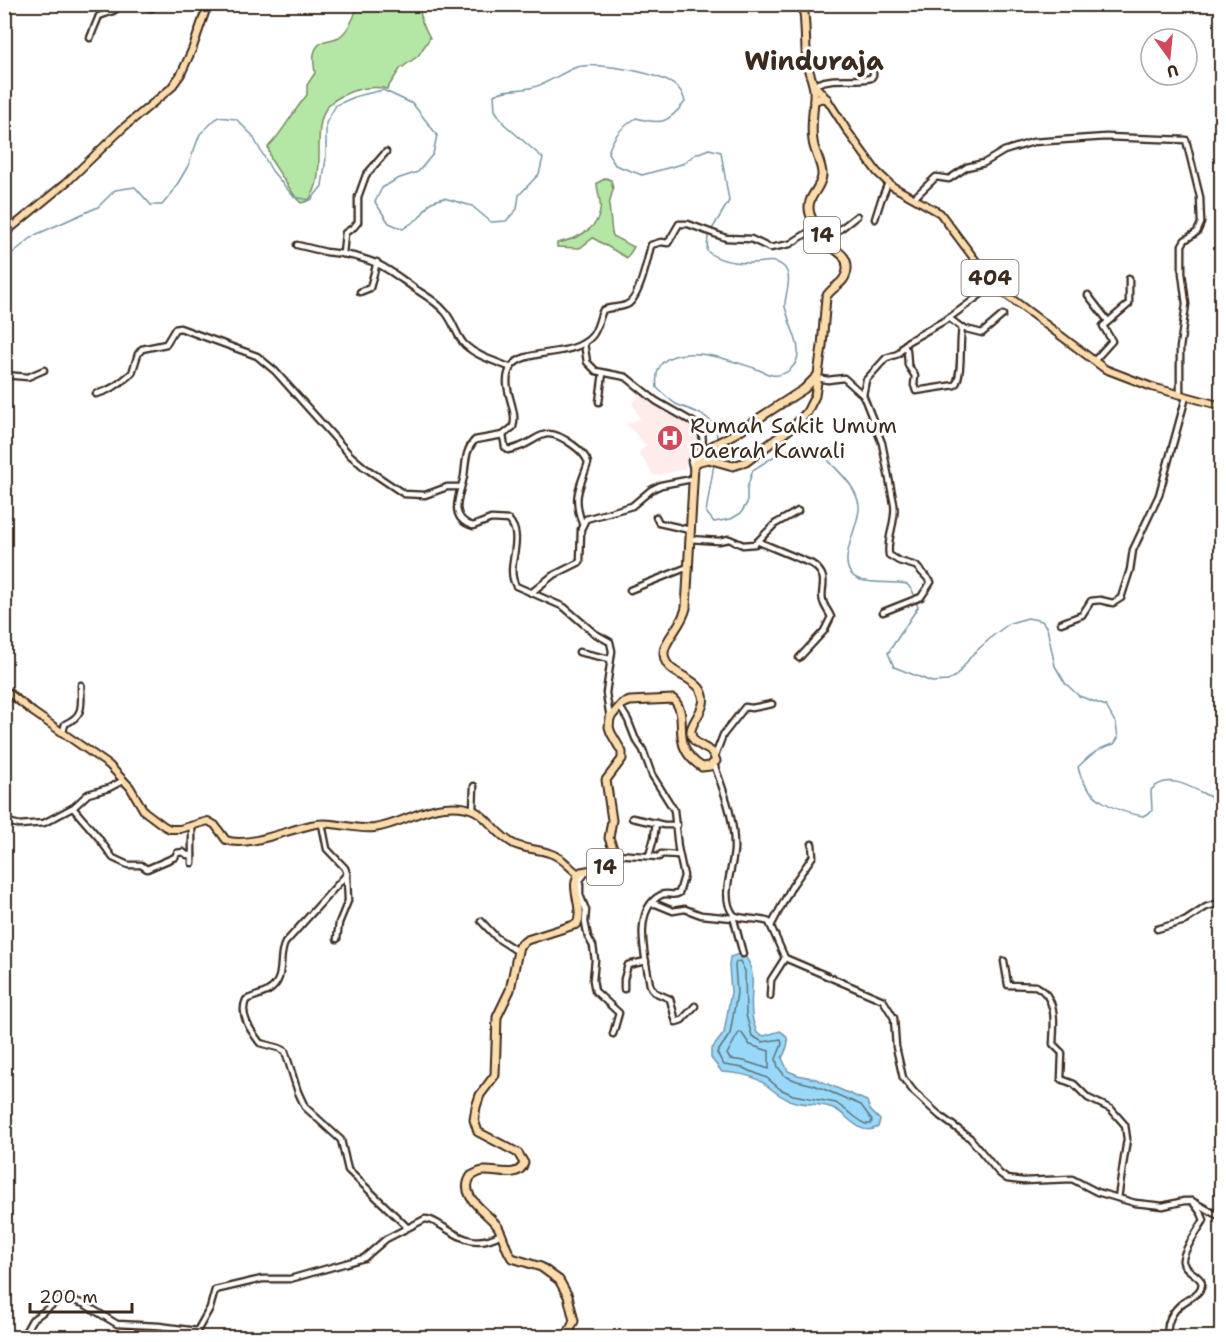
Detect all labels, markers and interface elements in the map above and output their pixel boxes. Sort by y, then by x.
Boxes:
north arrow [1139,27,1199,87]
district label: Winduraja [744,43,884,78]
text: U [1165,59,1181,83]
road number: 14 [804,217,840,253]
road number: 404 [962,260,1018,296]
place label: Rumah Sakit Umum Daerah Kawali [690,411,897,465]
hospital icon: Rumah Sakit Umum Daerah Kawali [655,423,685,453]
road number: 14 [587,849,623,885]
scale bar [30,1276,132,1314]
text: 200 m [39,1285,98,1309]

